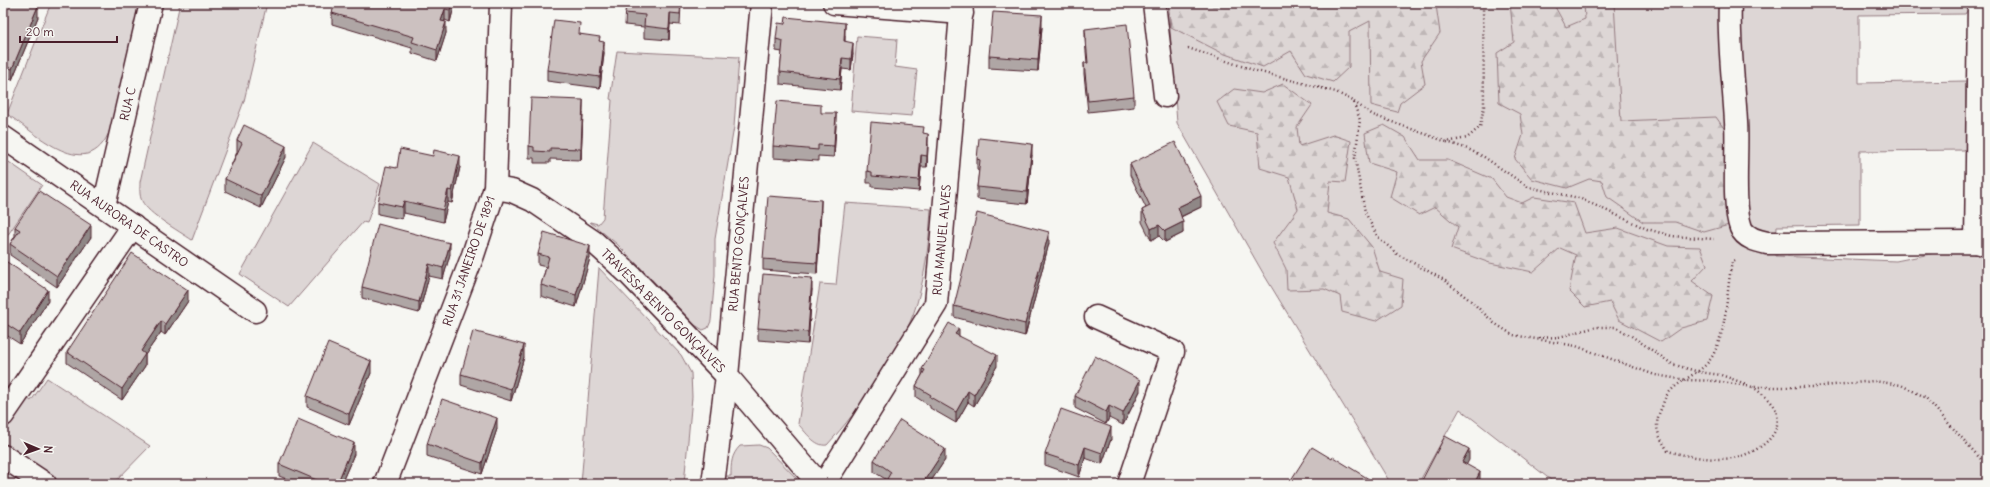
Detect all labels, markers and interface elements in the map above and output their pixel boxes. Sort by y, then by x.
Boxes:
scale bar [20,18,117,44]
text: 20 m [26,24,54,39]
street label: RUA C [116,85,139,122]
street label: RUA BENTO GONÇALVES [725,175,752,312]
street label: RUA AURORA DE CASTRO [67,177,191,270]
street label: RUA MANUEL ALVES [929,184,954,296]
street label: RUA 31 JANEIRO DE 1891 [439,194,498,328]
street label: TRAVESSA BENTO GONÇALVES [598,246,729,376]
north arrow [18,429,58,469]
text: N [41,445,55,453]

